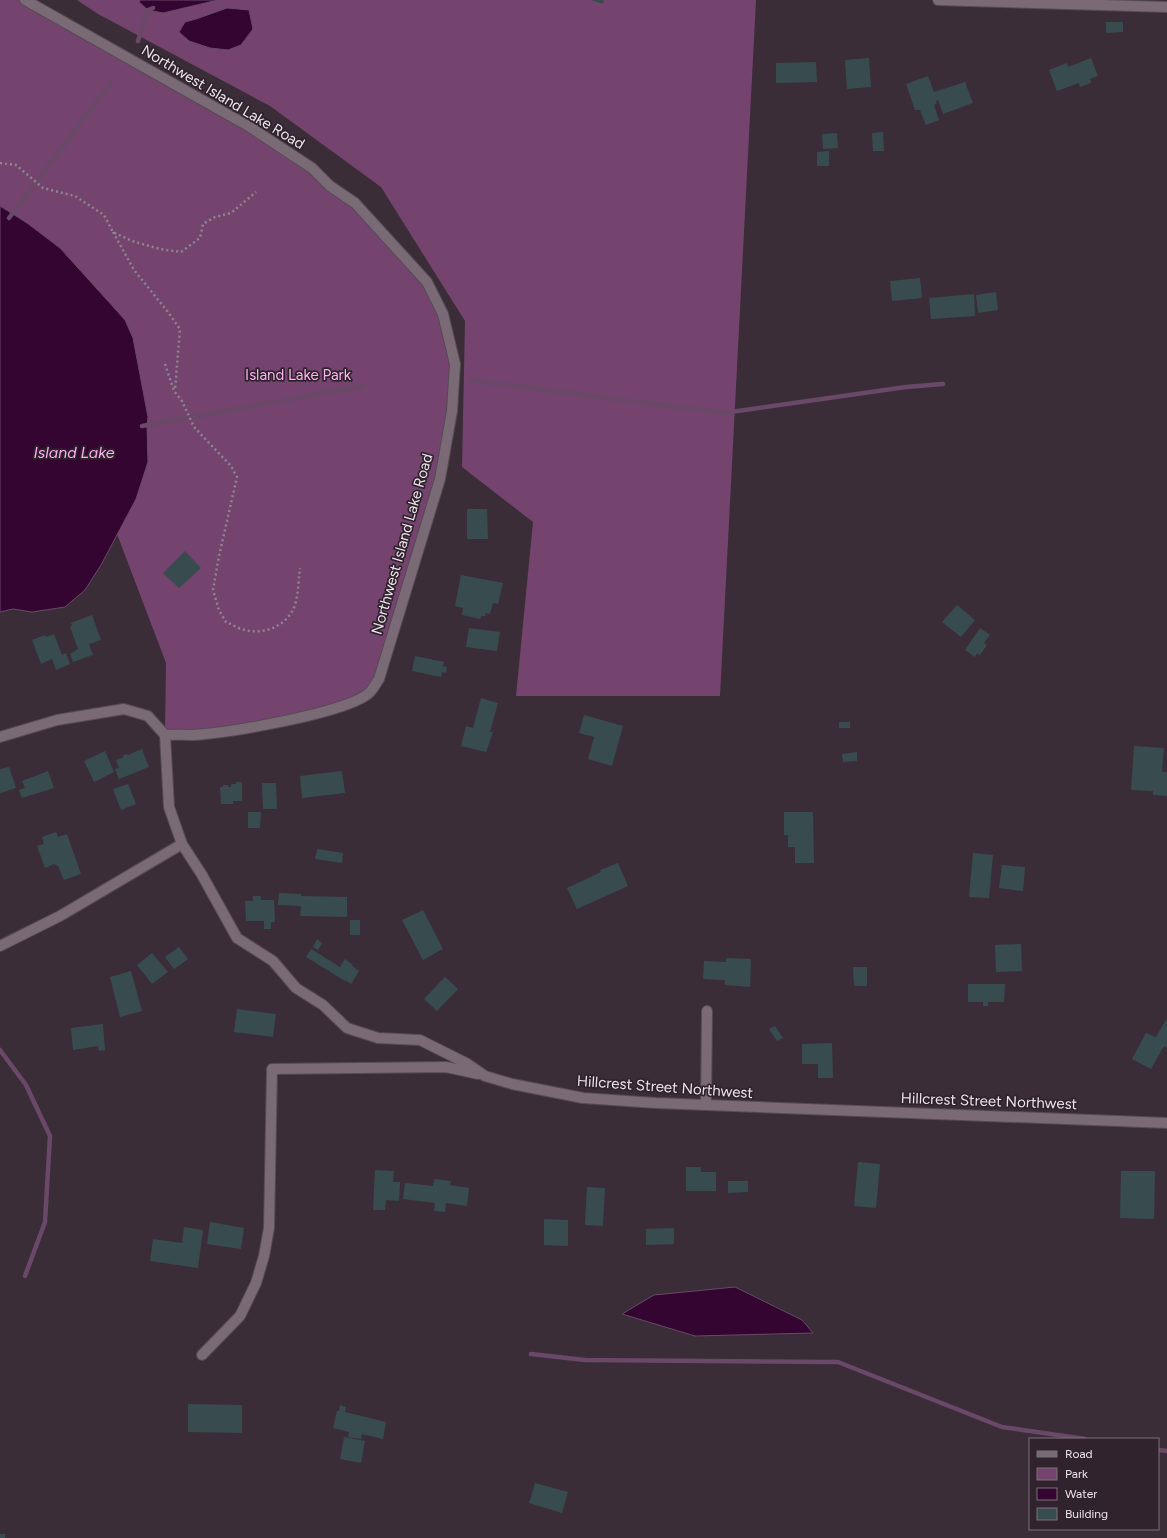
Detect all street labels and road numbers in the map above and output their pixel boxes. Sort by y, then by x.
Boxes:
street label: Northwest Island Lake Road [138,41,308,153]
street label: Northwest Island Lake Road [368,451,436,637]
street label: Hillcrest Street Northwest [576,1072,754,1102]
street label: Hillcrest Street Northwest [900,1089,1078,1113]

